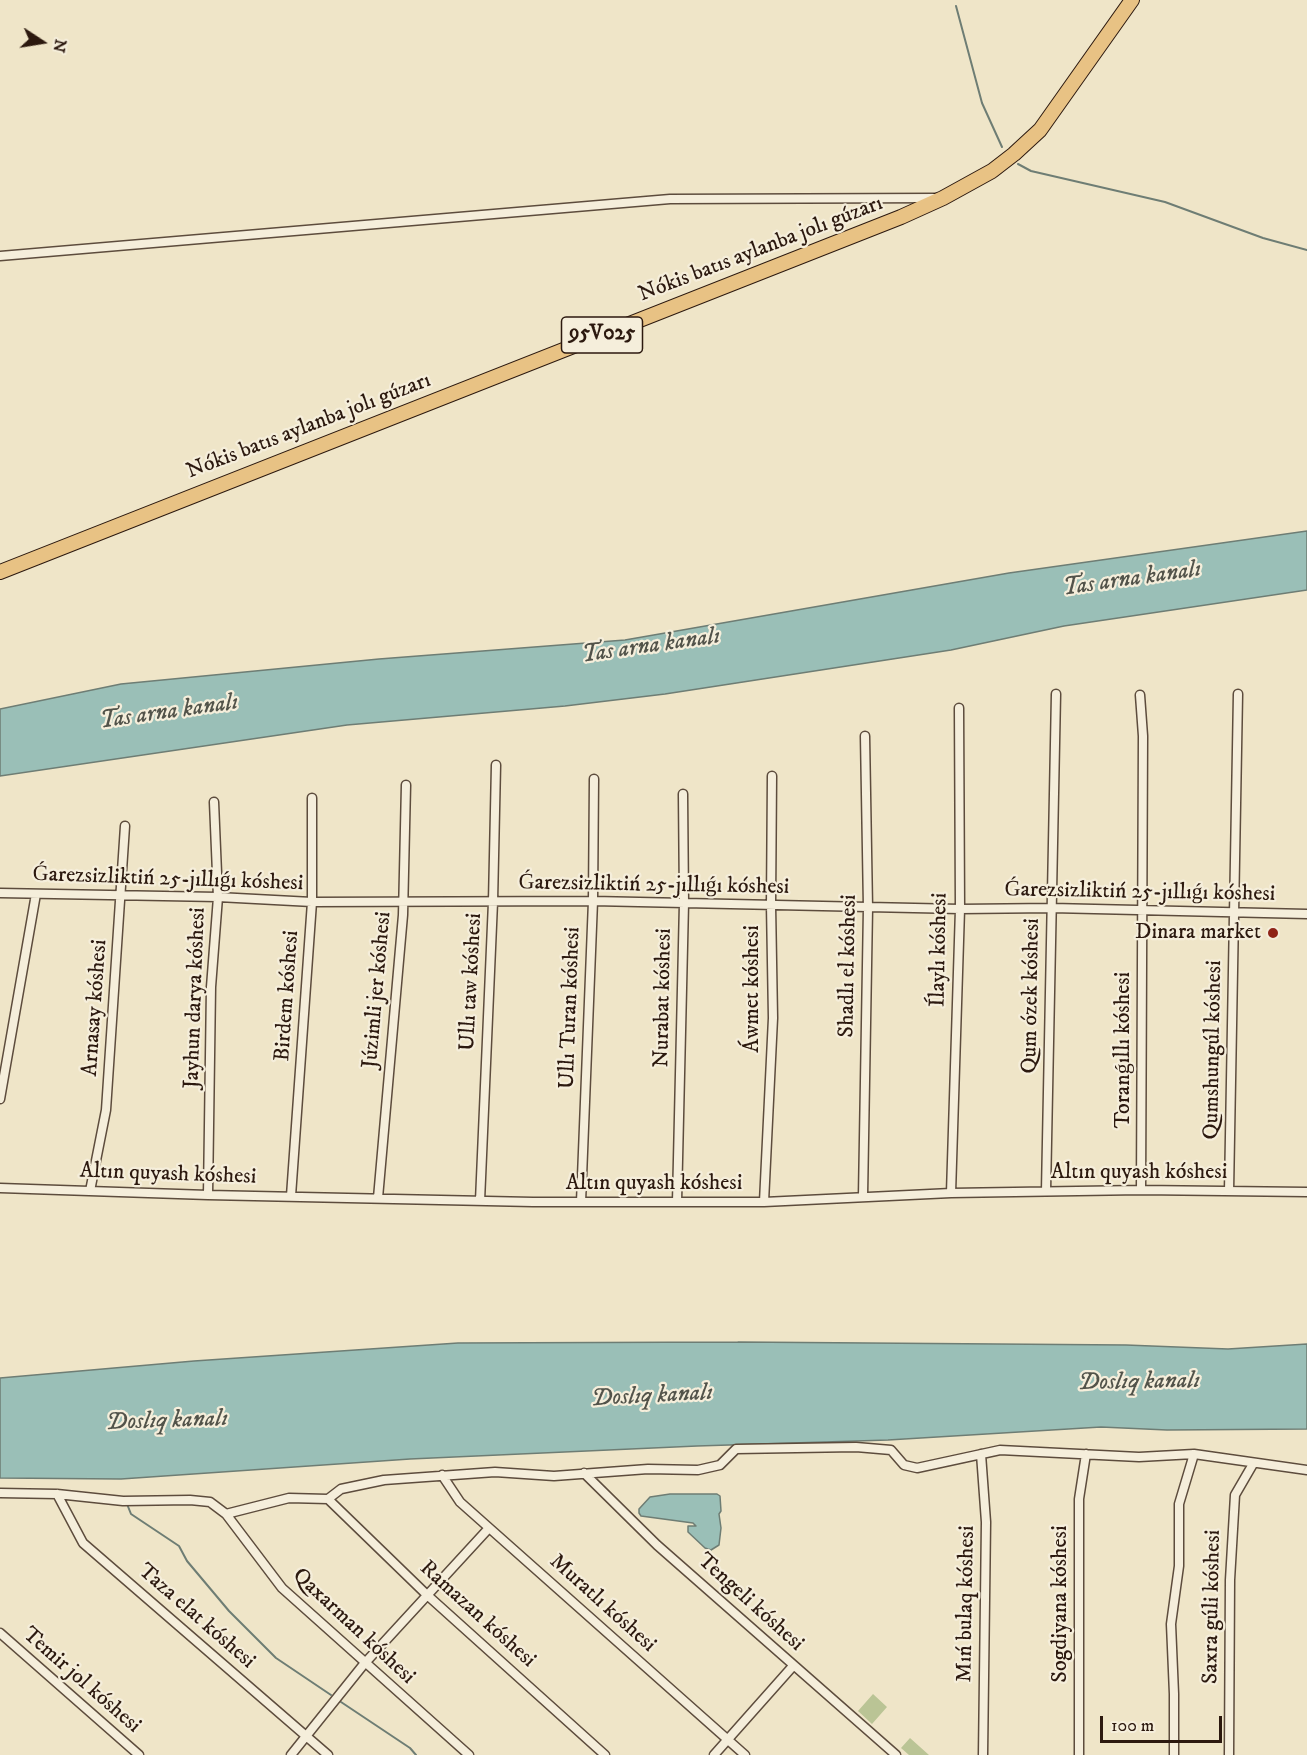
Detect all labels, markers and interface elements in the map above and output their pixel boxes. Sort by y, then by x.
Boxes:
north arrow [12,12,72,72]
text: N [48,37,71,54]
street label: Nókis batıs aylanba jolı gúzarı [635,191,887,309]
road number: 95V025 [562,317,642,353]
street label: Nókis batıs aylanba jolı gúzarı [183,368,435,486]
water label: Tas arna kanalı [1061,556,1203,604]
water label: Tas arna kanalı [580,623,722,671]
water label: Tas arna kanalı [98,689,240,737]
street label: Ǵarezsizliktiń 25-jıllıǵı kóshesi [32,862,304,898]
street label: Ǵarezsizliktiń 25-jıllıǵı kóshesi [518,870,790,902]
street label: Ǵarezsizliktiń 25-jıllıǵı kóshesi [1004,877,1276,909]
street label: Ílaylı kóshesi [926,893,954,1007]
street label: Shadlı el kóshesi [835,894,863,1038]
street label: Jayhun darya kóshesi [180,907,212,1089]
street label: Júzimli jer kóshesi [358,910,398,1070]
street label: Ullı taw kóshesi [455,912,489,1052]
street label: Qum ózek kóshesi [1017,918,1047,1074]
place label: Dinara market [1135,920,1261,946]
street label: Áwmet kóshesi [740,925,766,1053]
street label: Ullı Turan kóshesi [555,926,587,1090]
marker: Dinara market [1266,926,1280,940]
street label: Nurabat kóshesi [650,928,678,1068]
street label: Birdem kóshesi [270,930,306,1062]
street label: Arnasay kóshesi [78,939,114,1077]
street label: Qumshungúl kóshesi [1199,960,1229,1140]
street label: Toranǵıllı kóshesi [1111,972,1137,1128]
street label: Altın quyash kóshesi [79,1159,257,1191]
street label: Altın quyash kóshesi [1051,1160,1227,1186]
street label: Altın quyash kóshesi [566,1171,742,1197]
water label: Doslıq kanalı [1078,1368,1200,1398]
water label: Doslıq kanalı [590,1379,714,1415]
water label: Doslıq kanalı [106,1405,228,1439]
street label: Mıń bulaq kóshesi [952,1525,982,1683]
street label: Sogdiyana kóshesi [1048,1525,1074,1683]
street label: Saxra gúli kóshesi [1198,1529,1228,1685]
street label: Tengeli kóshesi [691,1548,809,1658]
street label: Muratlı kóshesi [543,1549,661,1659]
street label: Ramazan kóshesi [413,1556,541,1674]
street label: Taza elat kóshesi [132,1559,260,1675]
street label: Qaxarman kóshesi [286,1563,420,1691]
street label: Temir jol kóshesi [16,1622,146,1740]
scale bar [1103,1704,1224,1742]
text: 100 m [1111,1715,1154,1737]

